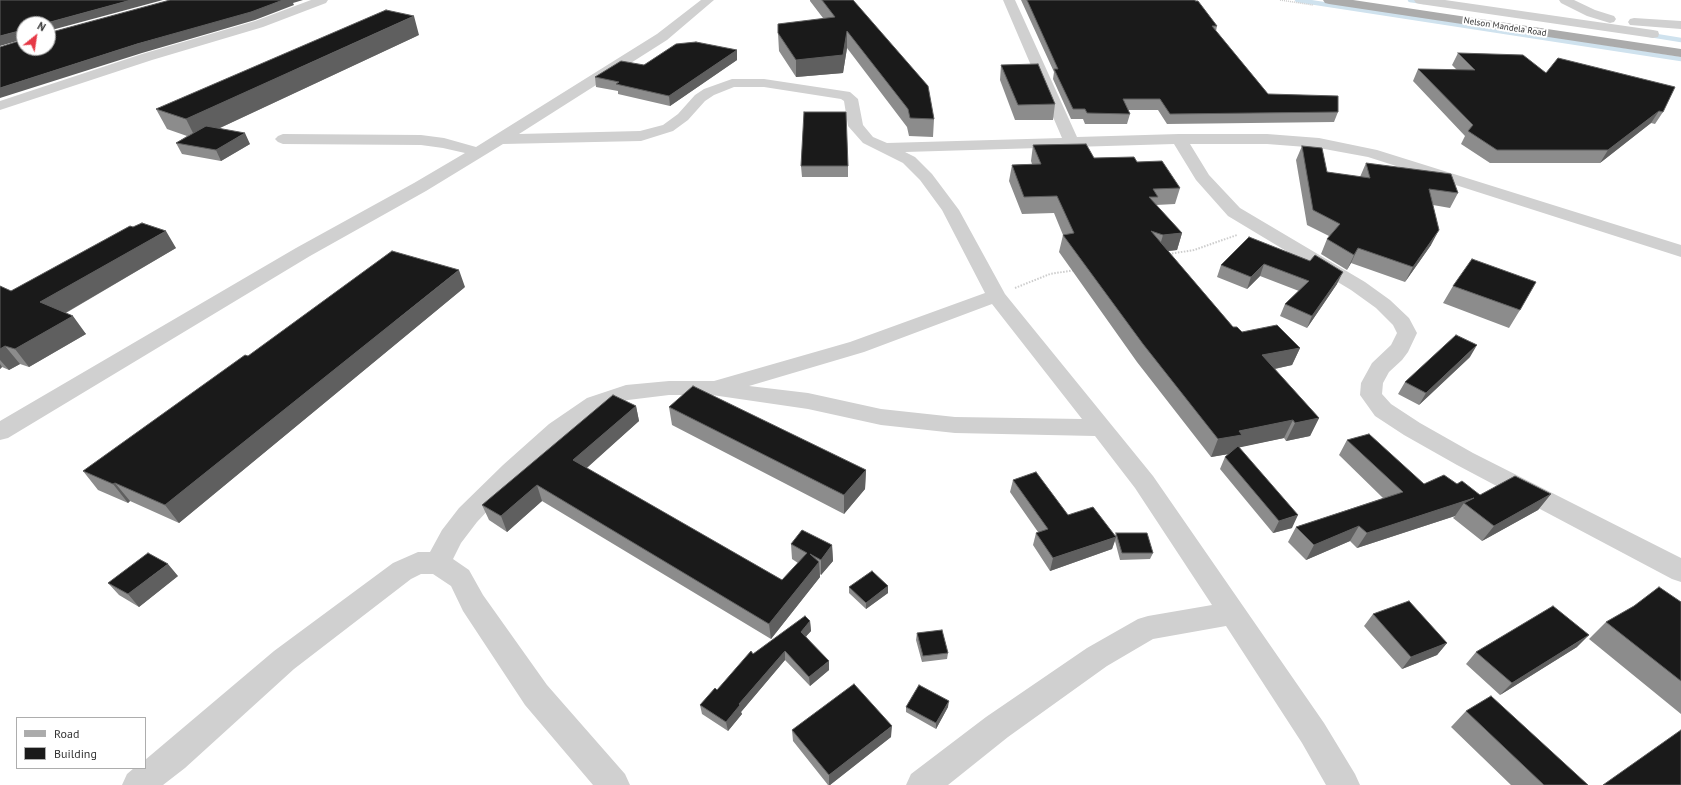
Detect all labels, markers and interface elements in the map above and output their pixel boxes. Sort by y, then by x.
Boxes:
street label: Nelson Mandela Road [1463,15,1547,39]
north arrow [16,16,56,56]
text: N [35,19,48,34]
legend [16,717,146,769]
text: Road [54,726,79,741]
text: Building [54,746,97,761]

